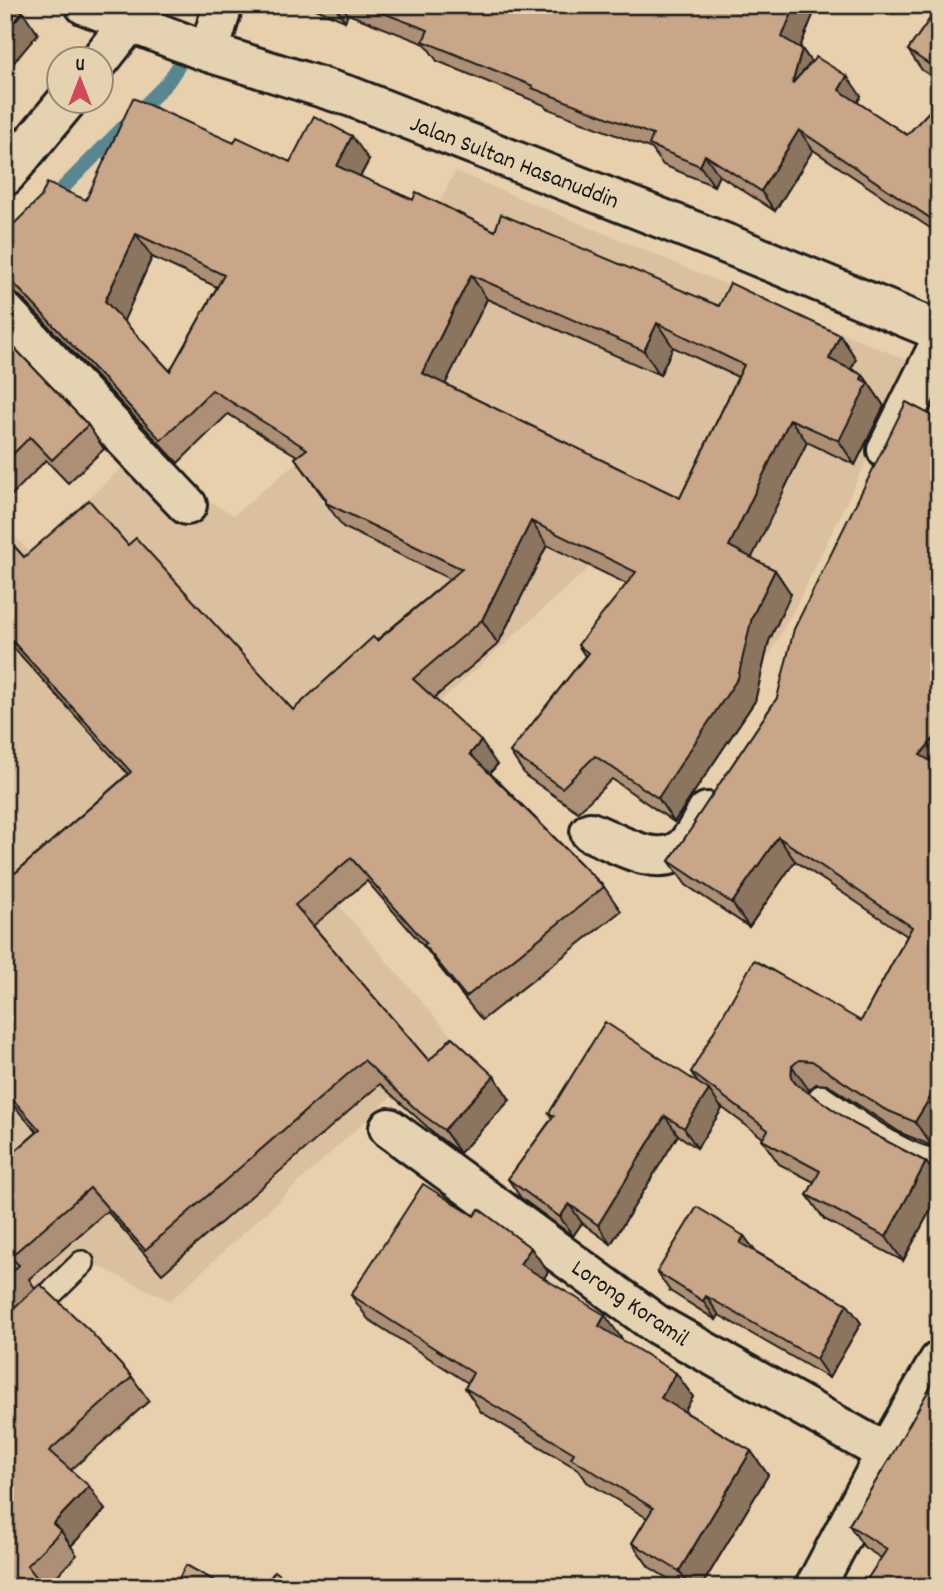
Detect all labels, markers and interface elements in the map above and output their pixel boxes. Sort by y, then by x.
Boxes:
north arrow [46,46,116,116]
text: U [75,53,85,80]
street label: Jalan Sultan Hasanuddin [405,108,623,219]
street label: Lorong Koramil [564,1252,695,1357]

